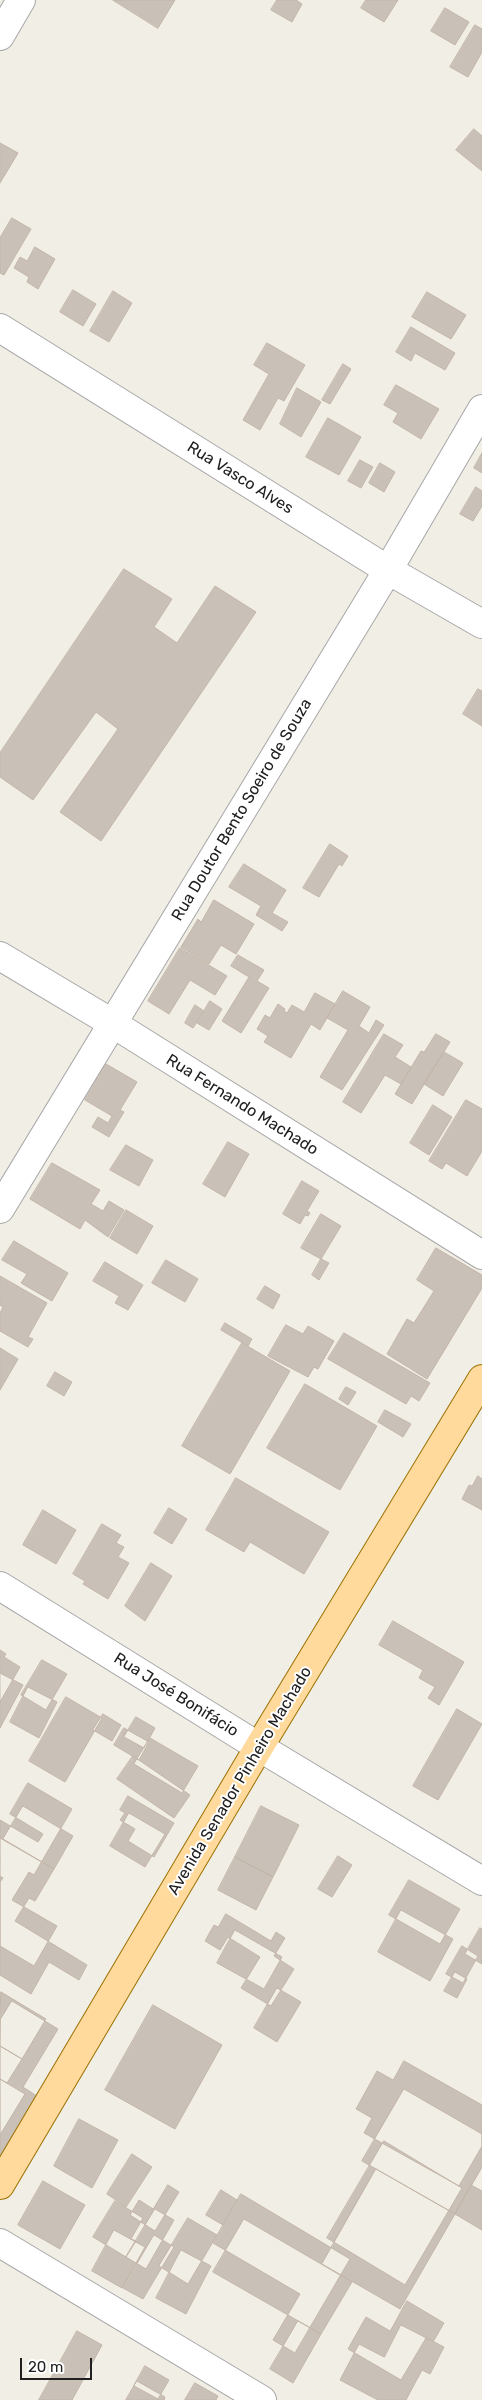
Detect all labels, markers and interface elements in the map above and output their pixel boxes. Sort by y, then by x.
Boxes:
street label: Rua Vasco Alves [183,438,297,518]
street label: Rua Doutor Bento Soeiro de Souza [168,695,316,925]
street label: Rua Fernando Machado [162,1050,322,1160]
street label: Rua José Bonifácio [110,1649,242,1741]
street label: Avenida Senador Pinheiro Machado [164,1663,316,1899]
scale bar [22,2348,95,2380]
text: 20 m [28,2358,63,2376]

